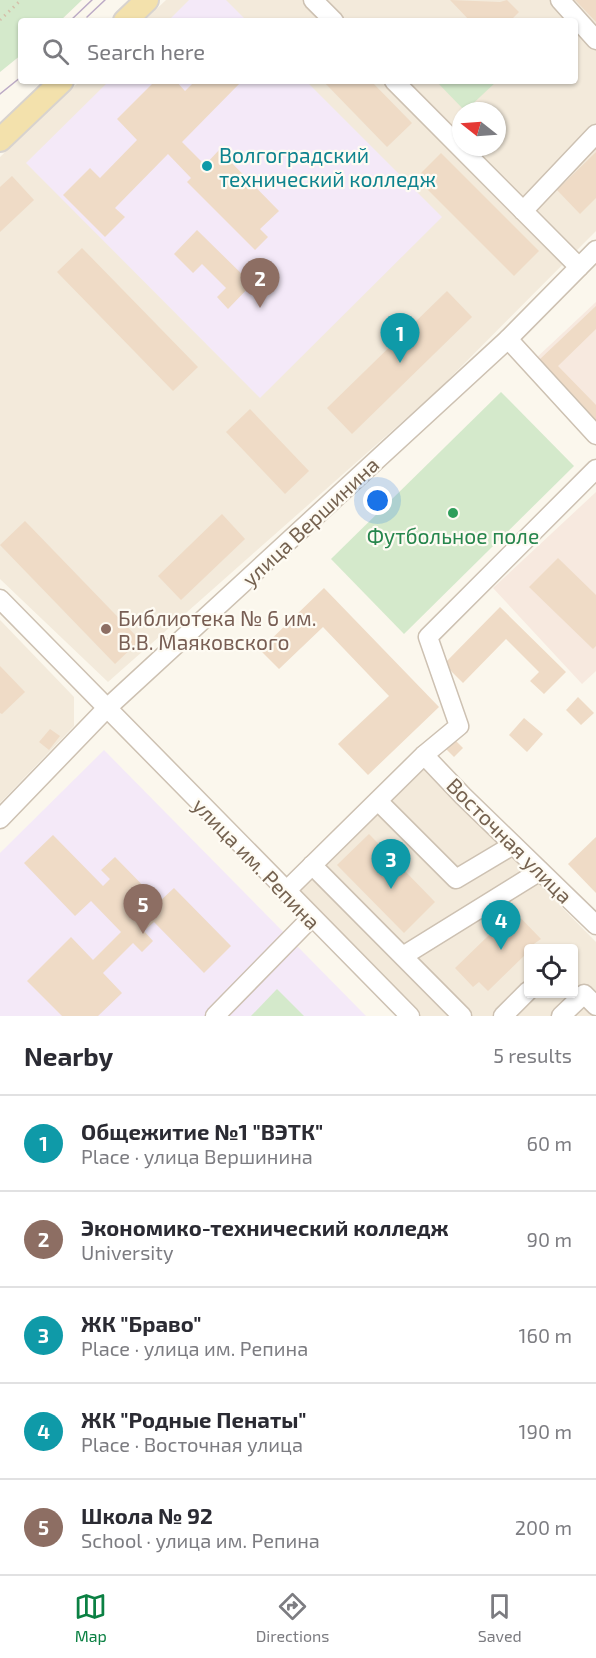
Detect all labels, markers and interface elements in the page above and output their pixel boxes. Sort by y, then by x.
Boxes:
search box [18,18,578,84]
icon: search [39,35,72,68]
text: Search here [87,38,205,64]
north arrow [452,102,506,156]
place label: Волгоградский технический колледж [219,142,436,191]
marker: Волгоградский технический колледж [200,159,214,173]
pin: 2 [240,258,280,308]
pin: 1 [380,314,420,363]
street label: улица Вершинина [237,451,384,591]
your location [363,486,392,515]
marker: Футбольное поле [446,506,460,520]
place label: Футбольное поле [367,523,539,549]
place label: Библиотека № 6 им. В.В. Маяковского [118,605,317,654]
marker: Библиотека № 6 им. В.В. Маяковского [99,622,113,636]
street label: Восточная улица [441,772,578,909]
street label: улица им. Репина [187,792,326,934]
pin: 3 [372,840,410,889]
pin: 5 [124,884,162,934]
pin: 4 [482,900,520,950]
map controls [524,944,578,998]
button: locate [524,944,578,998]
text: Nearby [24,1040,113,1071]
text: 5 results [493,1043,572,1067]
text: Общежитие №1 "ВЭТК" [81,1118,323,1144]
text: 1 [39,1131,48,1155]
text: 60 m [527,1131,572,1155]
text: Place · улица Вершинина [81,1144,313,1168]
text: Экономико-технический колледж [81,1214,449,1240]
text: 2 [38,1227,49,1251]
text: 90 m [527,1227,572,1251]
text: University [81,1240,173,1264]
text: ЖК "Браво" [81,1310,201,1336]
text: 3 [38,1323,49,1347]
text: 160 m [519,1323,572,1347]
text: Place · улица им. Репина [81,1336,308,1360]
text: ЖК "Родные Пенаты" [81,1406,307,1432]
text: 4 [37,1419,50,1443]
text: 190 m [519,1419,572,1443]
text: Place · Восточная улица [81,1432,303,1456]
text: Школа № 92 [81,1502,213,1528]
text: 5 [38,1515,49,1539]
text: 200 m [515,1515,572,1539]
text: School · улица им. Репина [81,1528,320,1552]
tab: Map [74,1590,107,1645]
tab: Directions [256,1590,329,1645]
tab: Saved [478,1590,522,1645]

